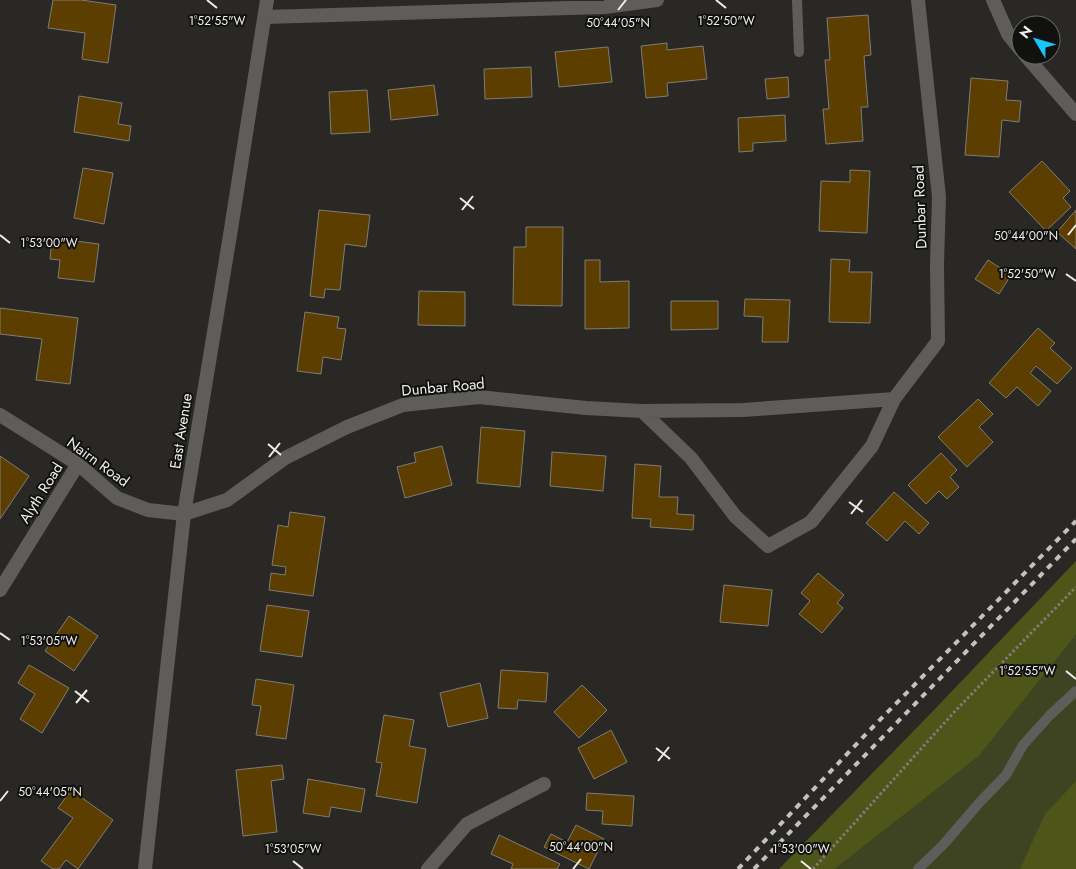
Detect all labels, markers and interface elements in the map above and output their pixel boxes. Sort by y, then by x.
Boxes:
text: 1°52'55"W [189,12,245,30]
text: 1°52'50"W [697,12,755,30]
text: 50°44'05"N [586,14,650,32]
north arrow [1011,15,1061,65]
text: N [1014,21,1037,43]
street label: Dunbar Road [908,165,932,249]
text: 50°44'00"N [994,227,1058,245]
text: 1°53'00"W [20,234,78,252]
text: 1°52'50"W [998,265,1056,283]
street label: Dunbar Road [400,372,486,402]
street label: East Avenue [164,391,198,470]
street label: Nairn Road [62,432,134,492]
street label: Alyth Road [14,458,68,528]
text: 1°53'05"W [21,632,78,650]
text: 1°52'55"W [999,662,1055,680]
text: 50°44'05"N [18,783,82,801]
text: 50°44'00"N [549,838,613,856]
text: 1°53'05"W [265,840,322,858]
text: 1°53'00"W [772,840,830,858]

